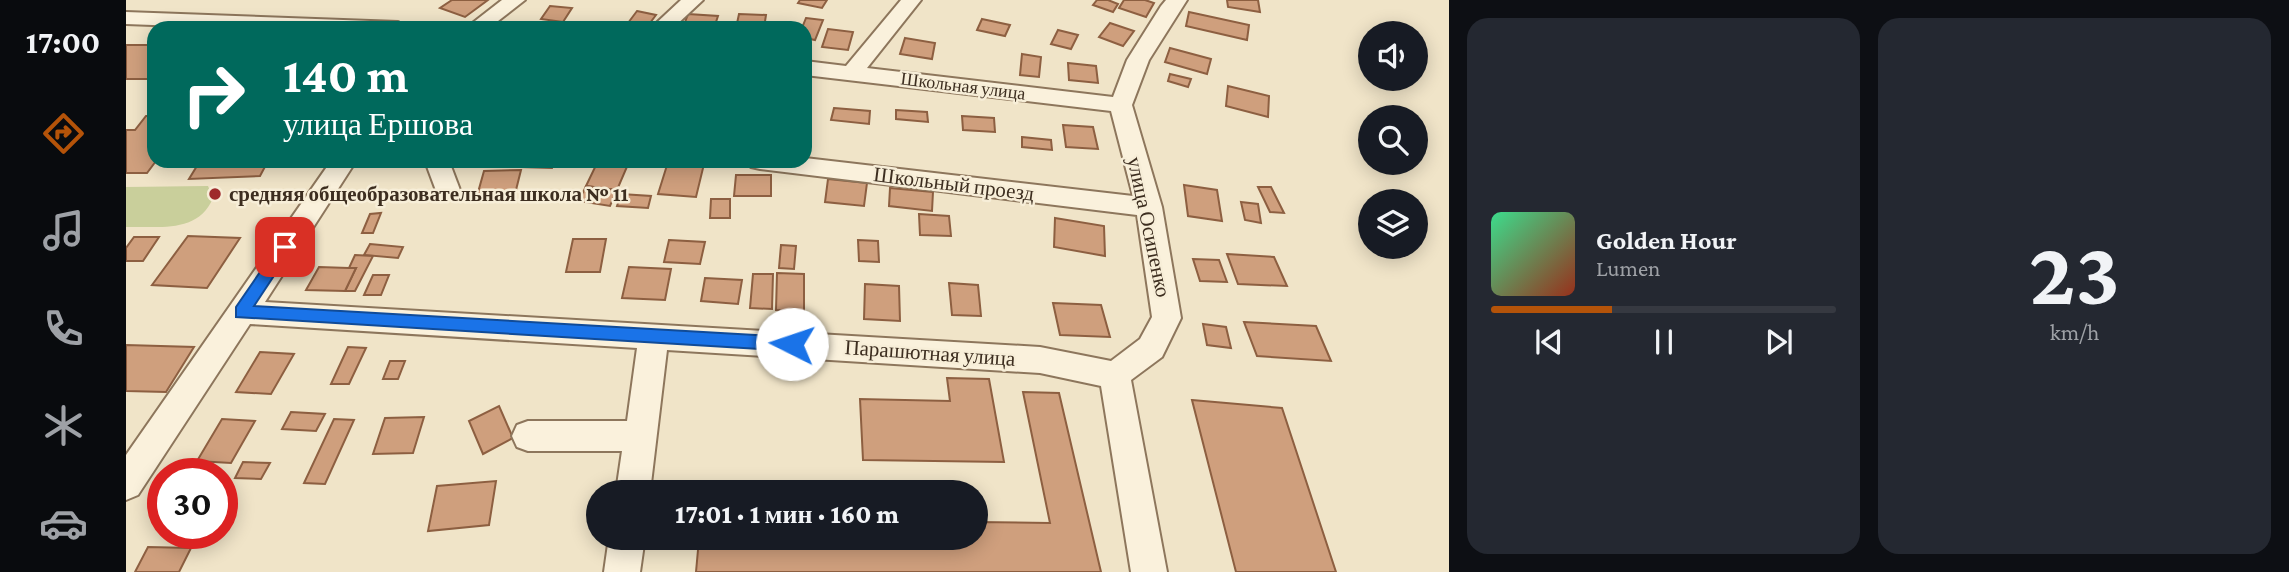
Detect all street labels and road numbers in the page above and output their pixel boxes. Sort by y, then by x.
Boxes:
street label: Школьная улица [899,68,1027,104]
street label: улица Осипенко [1122,155,1176,299]
street label: Школьный проезд [872,162,1036,206]
street label: Парашютная улица [844,335,1017,371]

